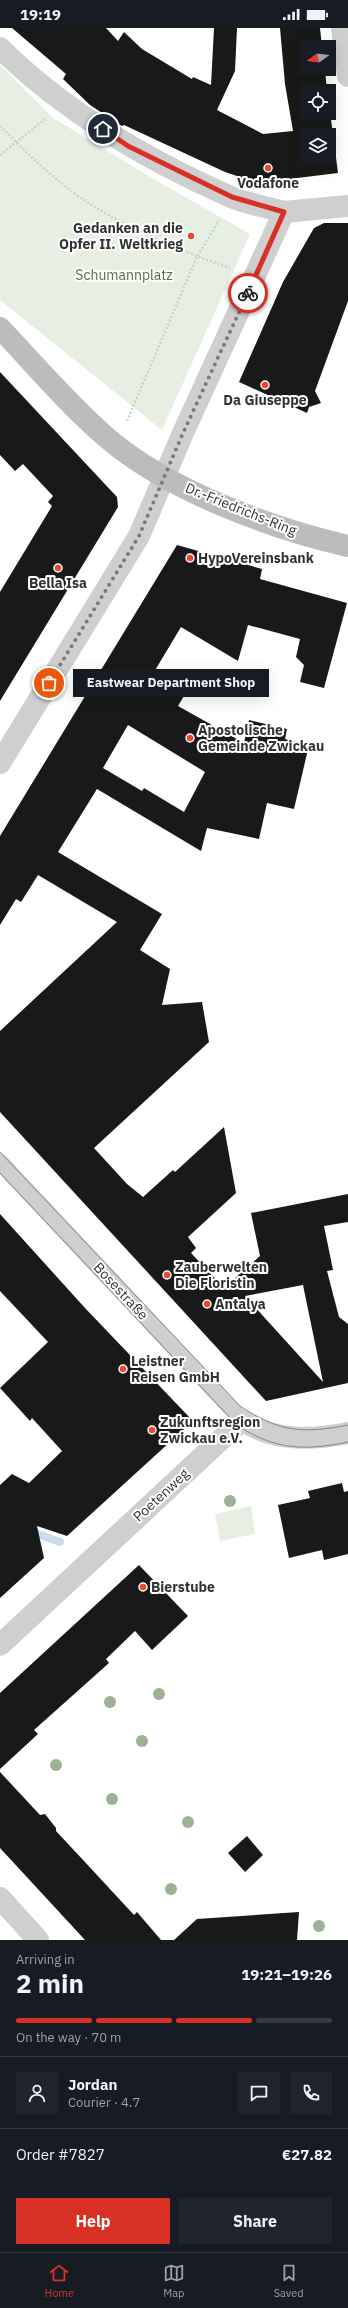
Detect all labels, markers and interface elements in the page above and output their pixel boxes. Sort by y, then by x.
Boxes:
text: 19:19 [20,5,61,24]
north arrow [300,40,336,76]
map controls [300,40,336,164]
button: locate [300,84,336,120]
pin [86,112,120,146]
icon: home [92,118,114,140]
button: layers [300,128,336,164]
marker: Vodafone [263,163,273,173]
place label: Vodafone [237,174,299,192]
place label: Gedanken an die Opfer II. Weltkrieg [59,219,183,253]
marker: Gedanken an die Opfer II. Weltkrieg [186,231,196,241]
park label: Schumannplatz [75,266,173,284]
courier [228,273,268,313]
icon: bike [237,282,259,304]
marker: Da Giuseppe [260,380,270,390]
place label: Da Giuseppe [223,391,307,409]
street label: Dr.-Friedrichs-Ring [183,478,300,540]
place label: HypoVereinsbank [198,549,315,567]
marker: HypoVereinsbank [185,553,195,563]
marker: Bella Isa [53,563,63,573]
place label: Bella Isa [29,574,87,592]
pin [32,666,66,700]
callout: Eastwear Department Shop [73,669,269,697]
icon: bag [38,672,60,694]
text: Eastwear Department Shop [87,674,255,691]
place label: Apostolische Gemeinde Zwickau [198,721,324,755]
marker: Apostolische Gemeinde Zwickau [185,733,195,743]
street label: Bosestraße [90,1258,152,1324]
place label: Zauberwelten Die Floristin [175,1258,267,1292]
marker: Zauberwelten Die Floristin [162,1270,172,1280]
place label: Antalya [215,1295,266,1313]
marker: Antalya [202,1299,212,1309]
place label: Leistner Reisen GmbH [131,1352,220,1386]
marker: Leistner Reisen GmbH [118,1364,128,1374]
place label: Zukunftsregion Zwickau e.V. [160,1413,260,1447]
marker: Zukunftsregion Zwickau e.V. [147,1425,157,1435]
street label: Poetenweg [129,1464,193,1525]
place label: Bierstube [151,1578,215,1596]
marker: Bierstube [138,1582,148,1592]
text: Arriving in [16,1951,75,1968]
text: 19:21–19:26 [241,1965,332,1984]
text: 2 min [16,1966,84,2000]
text: On the way · 70 m [16,2029,121,2046]
button: person [16,2072,58,2114]
button: chat [238,2072,280,2114]
button: phone [290,2072,332,2114]
text: Jordan [68,2075,117,2094]
text: Courier · 4.7 [68,2094,140,2111]
text: Order #7827 [16,2145,105,2164]
text: €27.82 [282,2145,332,2164]
button: Help [16,2198,170,2244]
button: Share [178,2198,332,2244]
tab: Home [44,2262,74,2300]
tab: Map [163,2262,185,2300]
tab: Saved [274,2262,304,2300]

